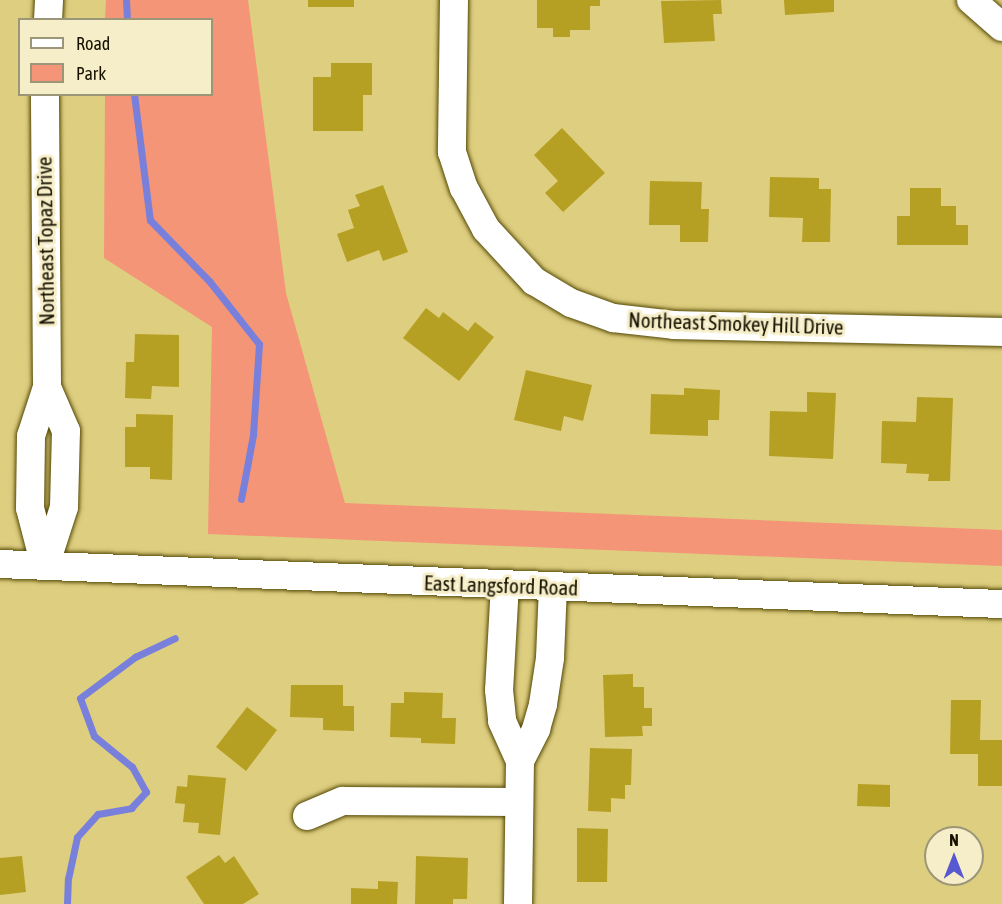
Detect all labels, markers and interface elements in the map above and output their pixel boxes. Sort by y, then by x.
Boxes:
legend [18,18,213,96]
text: Road [76,33,110,54]
text: Park [76,63,106,84]
street label: Northeast Topaz Drive [31,156,59,326]
street label: Northeast Smokey Hill Drive [628,307,844,339]
street label: East Langsford Road [423,570,579,600]
north arrow [924,826,984,886]
text: N [949,831,959,849]

